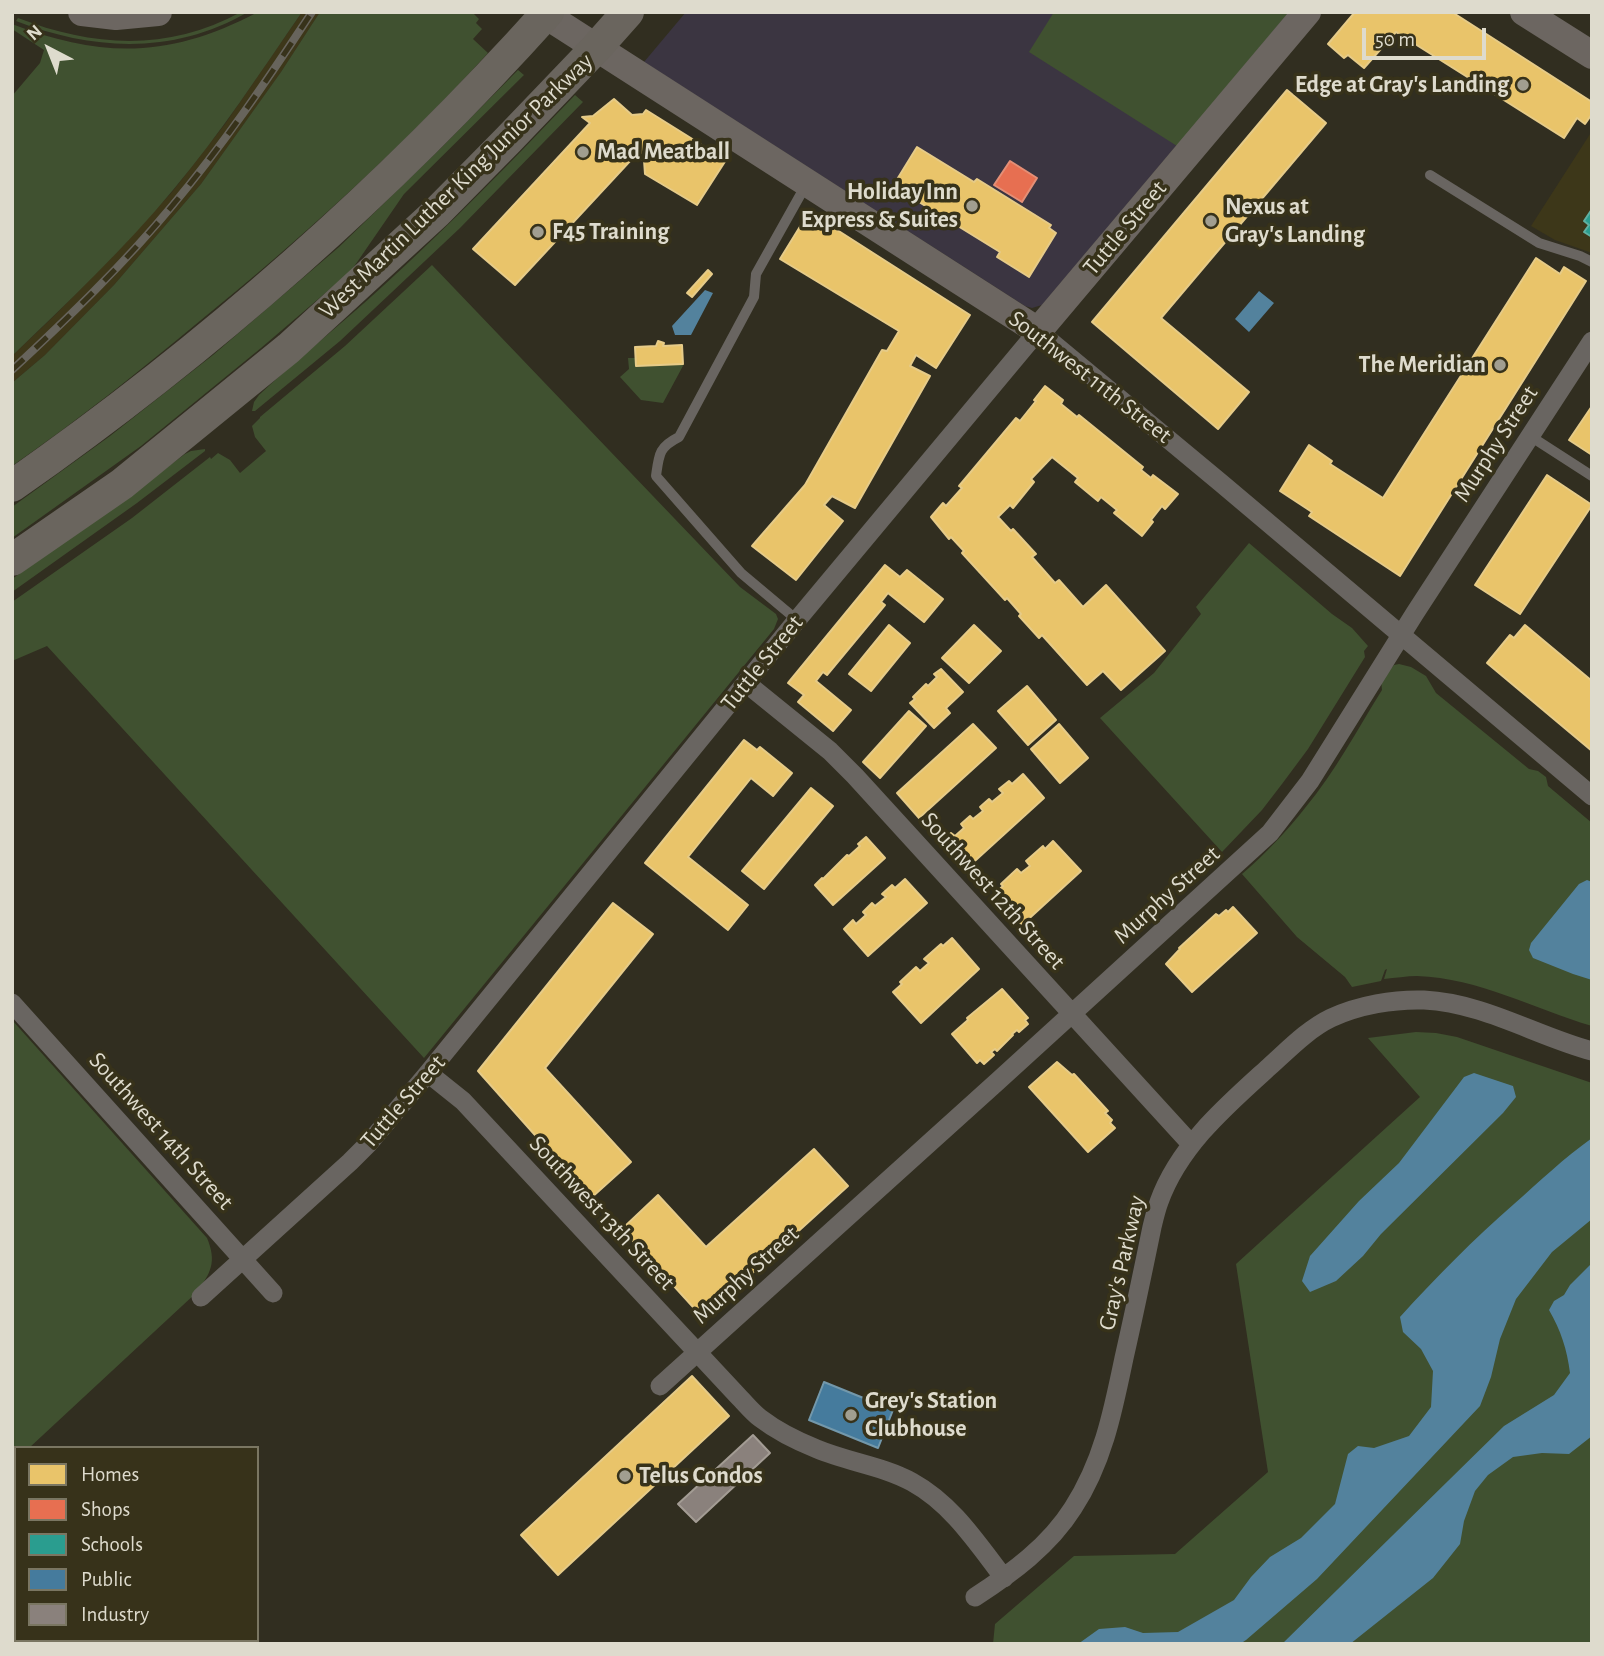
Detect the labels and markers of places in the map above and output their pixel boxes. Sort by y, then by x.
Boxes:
place label: Edge at Gray's Landing [1295,71,1509,99]
marker: Edge at Gray's Landing [1515,77,1531,93]
place label: Mad Meatball [597,138,730,166]
marker: Mad Meatball [575,144,591,160]
place label: Holiday Inn Express & Suites [801,178,958,234]
place label: Nexus at Gray's Landing [1225,193,1365,249]
marker: Holiday Inn Express & Suites [964,198,980,214]
marker: Nexus at Gray's Landing [1203,213,1219,229]
place label: F45 Training [552,218,669,246]
marker: F45 Training [530,224,546,240]
place label: The Meridian [1358,351,1486,379]
marker: The Meridian [1492,357,1508,373]
place label: Grey's Station Clubhouse [865,1387,997,1443]
marker: Grey's Station Clubhouse [843,1407,859,1423]
place label: Telus Condos [639,1462,763,1490]
marker: Telus Condos [617,1468,633,1484]

